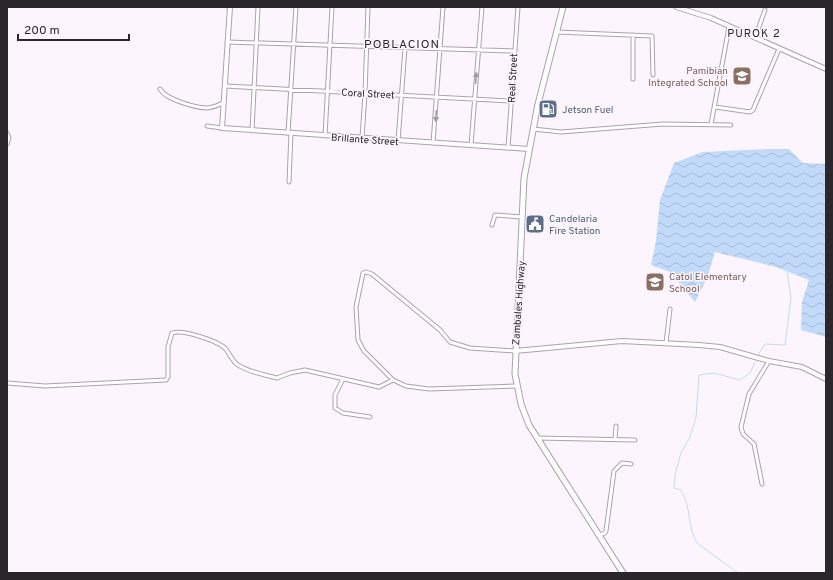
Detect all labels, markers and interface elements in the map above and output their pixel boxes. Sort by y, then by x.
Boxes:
scale bar [18,16,129,42]
text: 200 m [24,23,60,39]
district label: PUROK 2 [727,27,781,41]
district label: POBLACION [364,37,440,53]
street label: Real Street [506,53,521,103]
place label: Pamibian Integrated School [648,65,728,90]
school or university icon: Pamibian Integrated School [731,65,753,87]
one-way arrow [472,72,479,84]
street label: Coral Street [341,87,395,102]
fuel station icon: Jetson Fuel [537,98,559,120]
place label: Jetson Fuel [562,104,613,117]
one-way arrow [432,110,439,122]
street label: Brillante Street [331,132,399,149]
public building icon: Candelaria Fire Station [524,213,546,235]
place label: Candelaria Fire Station [549,213,601,238]
street label: Zambales Highway [510,260,529,346]
school or university icon: Catol Elementary School [644,271,666,293]
place label: Catol Elementary School [669,271,747,296]

